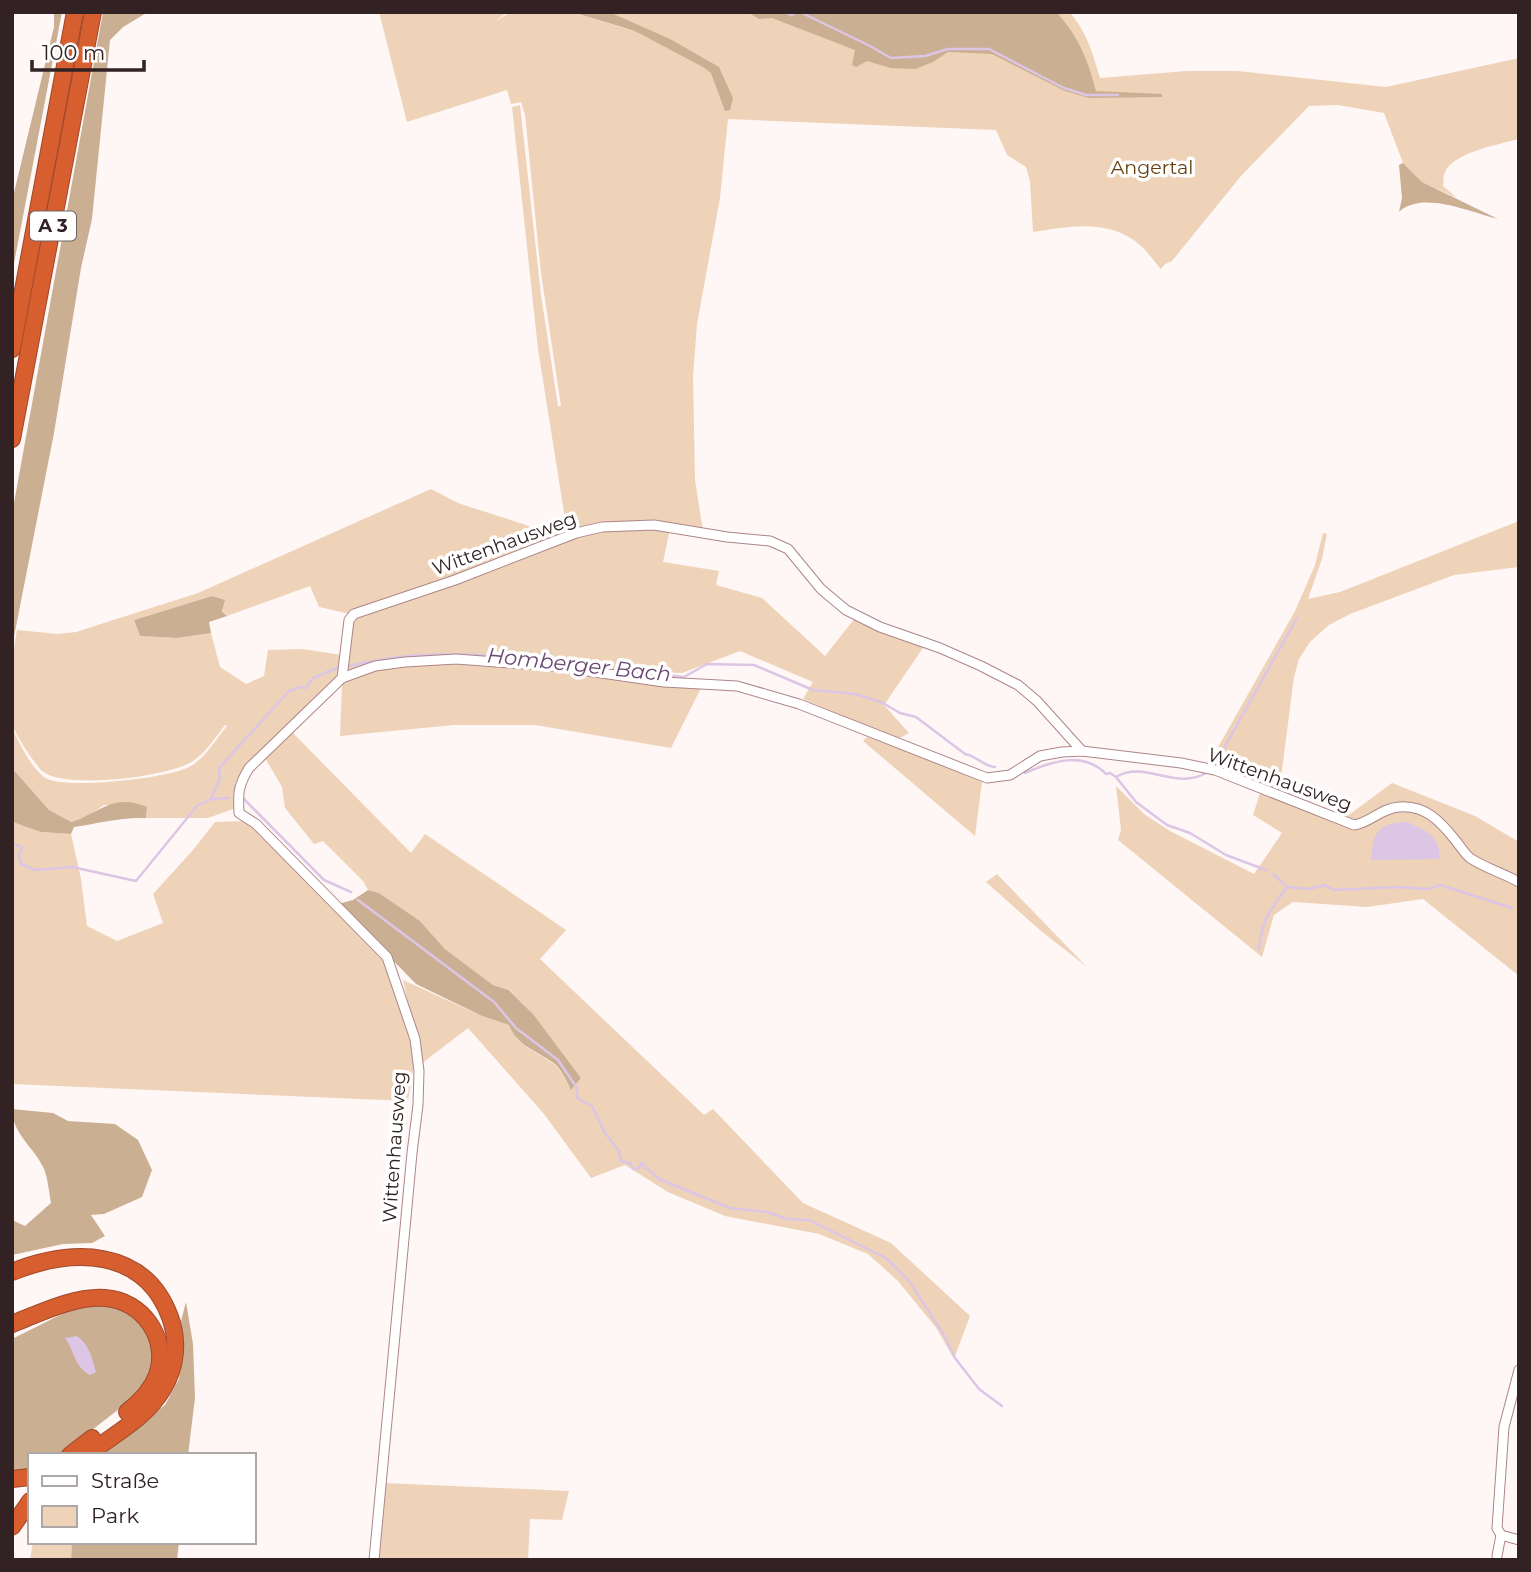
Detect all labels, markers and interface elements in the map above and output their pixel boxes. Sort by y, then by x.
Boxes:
scale bar [32,28,144,72]
text: 100 m [42,40,105,65]
park label: Angertal [1111,156,1193,179]
road number: A 3 [30,211,76,240]
street label: Wittenhausweg [429,507,579,580]
water label: Homberger Bach [486,642,672,687]
street label: Wittenhausweg [1205,743,1355,816]
street label: Wittenhausweg [378,1071,411,1223]
legend [28,1453,256,1544]
text: Straße [91,1468,159,1493]
text: Park [91,1503,139,1528]

